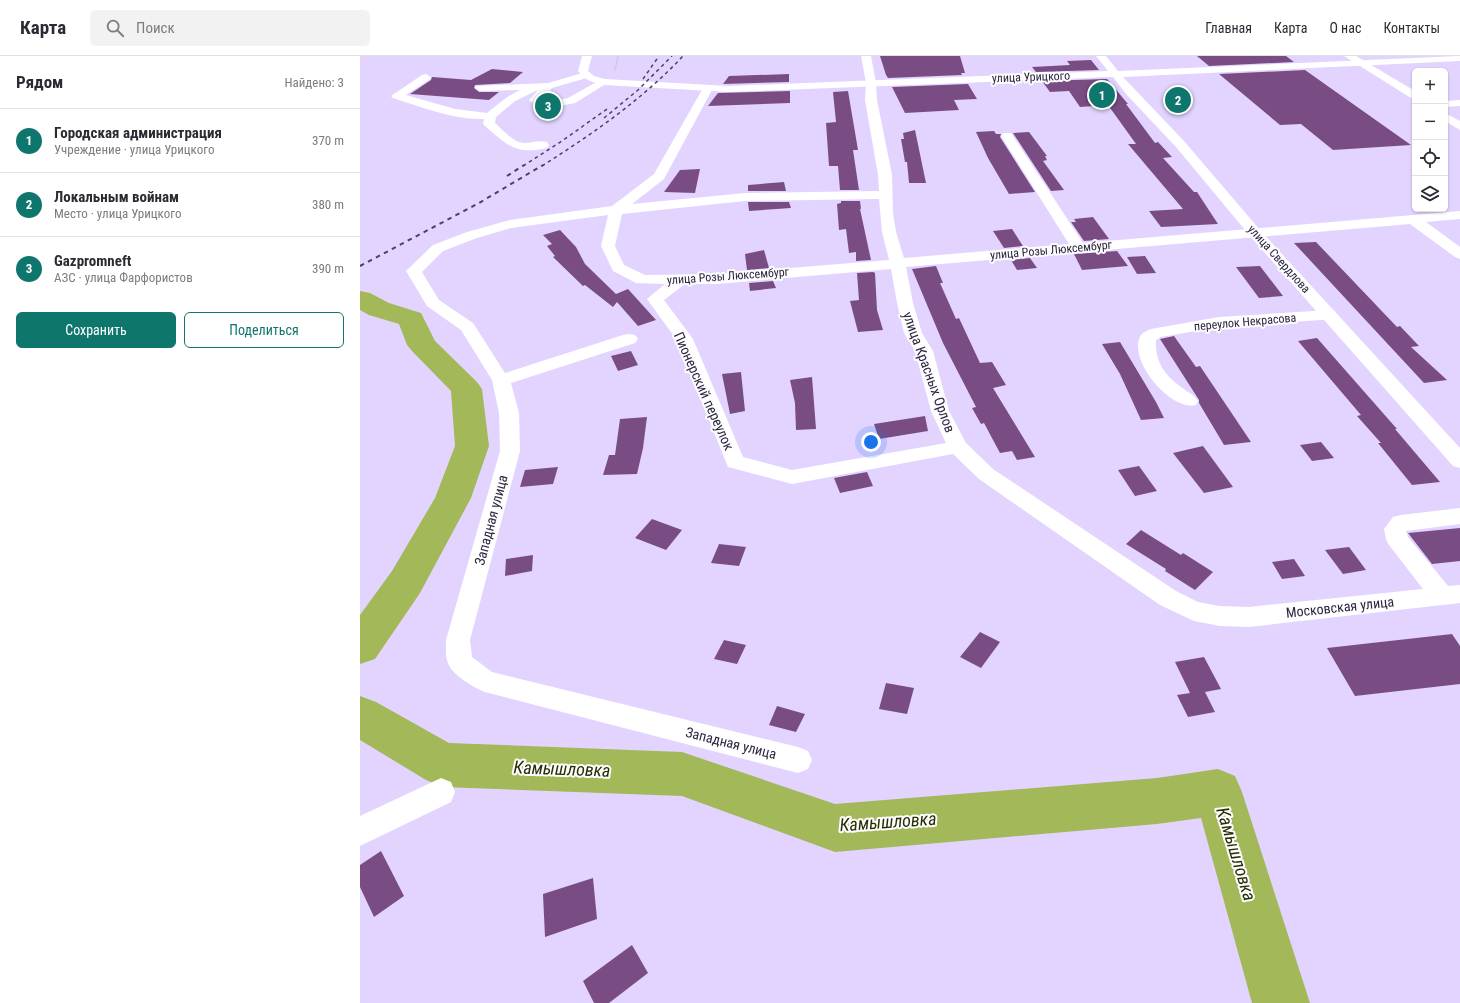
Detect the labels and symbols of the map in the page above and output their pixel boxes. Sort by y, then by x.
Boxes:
street label: улица Урицкого [992,69,1070,85]
pin: 1 [1089,80,1115,110]
pin: 2 [1165,85,1191,115]
pin: 3 [535,91,561,121]
street label: улица Свердлова [1245,222,1313,296]
street label: улица Розы Люксембург [989,238,1113,262]
street label: улица Розы Люксембург [667,265,790,287]
street label: улица Красных Орлов [900,309,958,435]
street label: переулок Некрасова [1193,311,1297,333]
street label: Пионерский переулок [671,329,737,453]
your location [861,432,881,452]
street label: Западная улица [471,473,511,567]
street label: Московская улица [1285,593,1395,621]
street label: Западная улица [684,724,778,762]
water label: Камышловка [513,756,611,781]
water label: Камышловка [1212,804,1261,903]
water label: Камышловка [839,808,937,835]

